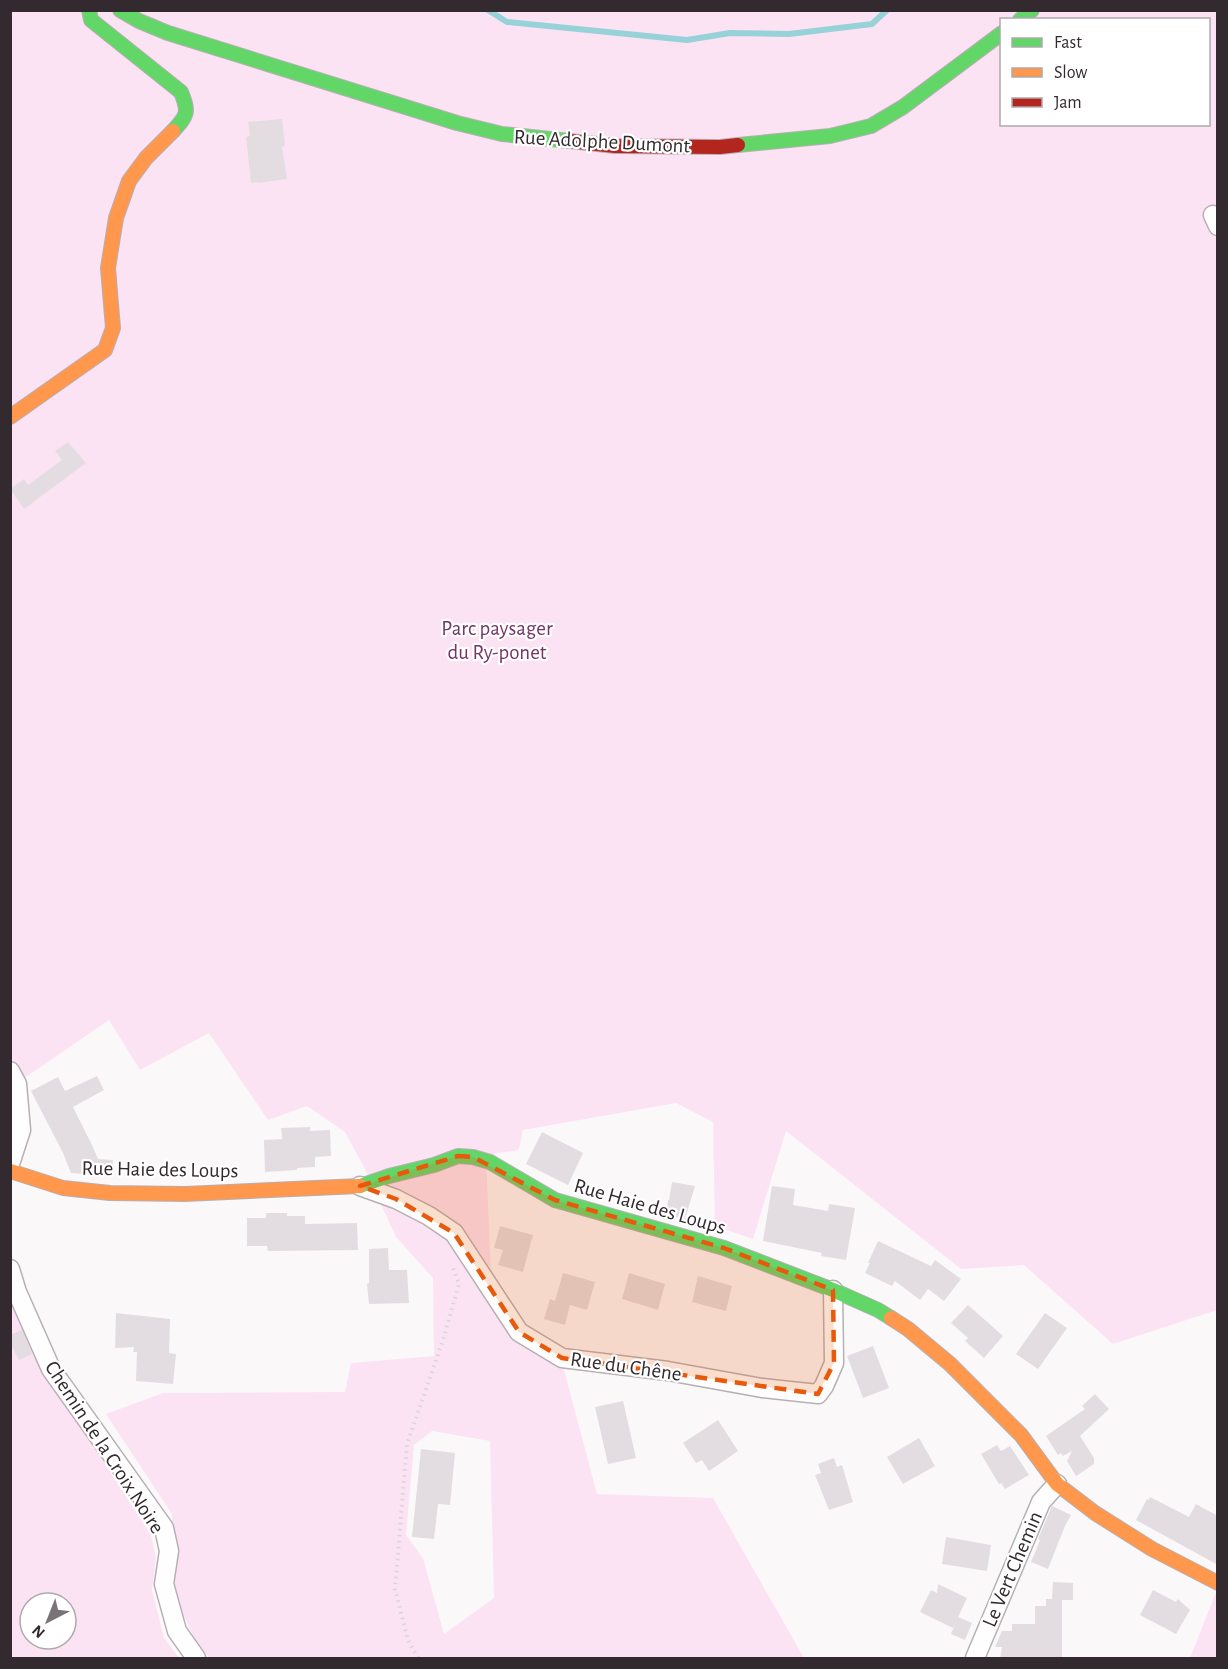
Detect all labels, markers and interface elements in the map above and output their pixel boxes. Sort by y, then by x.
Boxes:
legend [1000,18,1210,126]
text: Fast [1054,34,1082,52]
text: Slow [1054,64,1087,82]
text: Jam [1054,94,1082,112]
street label: Rue Adolphe Dumont [513,126,691,157]
park label: Parc paysager du Ry-ponet [441,618,553,663]
street label: Rue Haie des Loups [81,1158,238,1181]
street label: Rue Haie des Loups [572,1175,728,1238]
street label: Rue du Chêne [569,1348,683,1385]
street label: Chemin de la Croix Noire [41,1357,168,1537]
street label: Le Vert Chemin [979,1508,1046,1630]
north arrow [18,1591,78,1651]
text: N [29,1622,48,1641]

